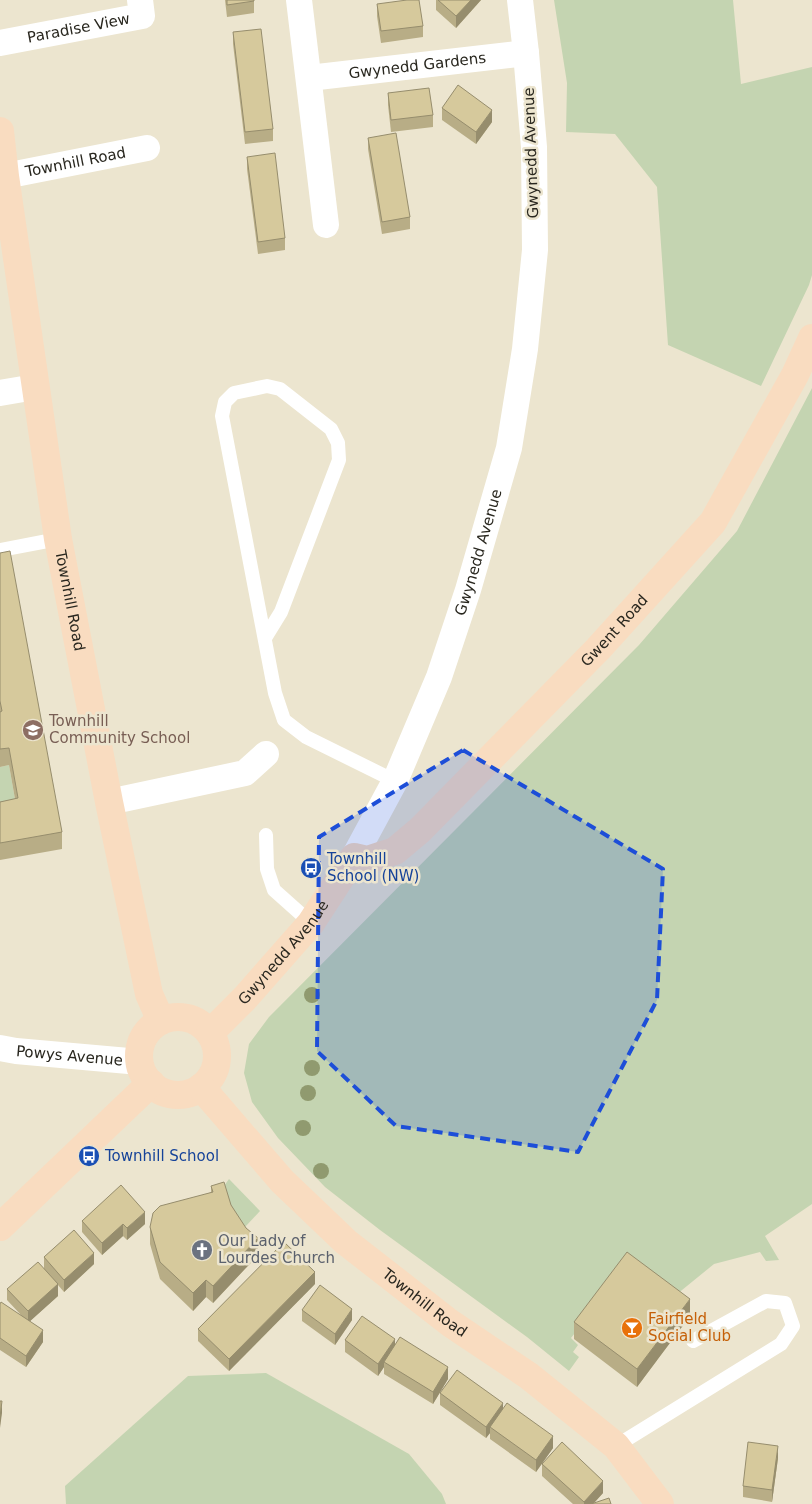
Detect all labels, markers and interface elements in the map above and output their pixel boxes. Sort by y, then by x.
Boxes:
street label: Paradise View [26,9,131,47]
street label: Gwynedd Gardens [348,49,487,82]
street label: Gwynedd Avenue [520,87,542,219]
street label: Townhill Road [23,143,127,181]
street label: Gwynedd Avenue [451,487,506,618]
street label: Townhill Road [51,548,89,653]
street label: Gwent Road [577,591,652,670]
place label: Townhill Community School [48,712,190,747]
school or university icon: Townhill Community School [21,718,45,742]
place label: Townhill School (NW) [326,850,419,885]
bus stop icon: Townhill School (NW) [299,856,323,880]
street label: Gwynedd Avenue [234,897,332,1009]
street label: Powys Avenue [15,1042,124,1069]
bus stop icon: Townhill School [77,1144,101,1168]
place label: Townhill School [104,1147,219,1165]
place label: Our Lady of Lourdes Church [218,1232,335,1267]
church icon: Our Lady of Lourdes Church [190,1238,214,1262]
street label: Townhill Road [378,1264,471,1341]
place label: Fairfield Social Club [648,1310,731,1345]
bar icon: Fairfield Social Club [620,1316,644,1340]

